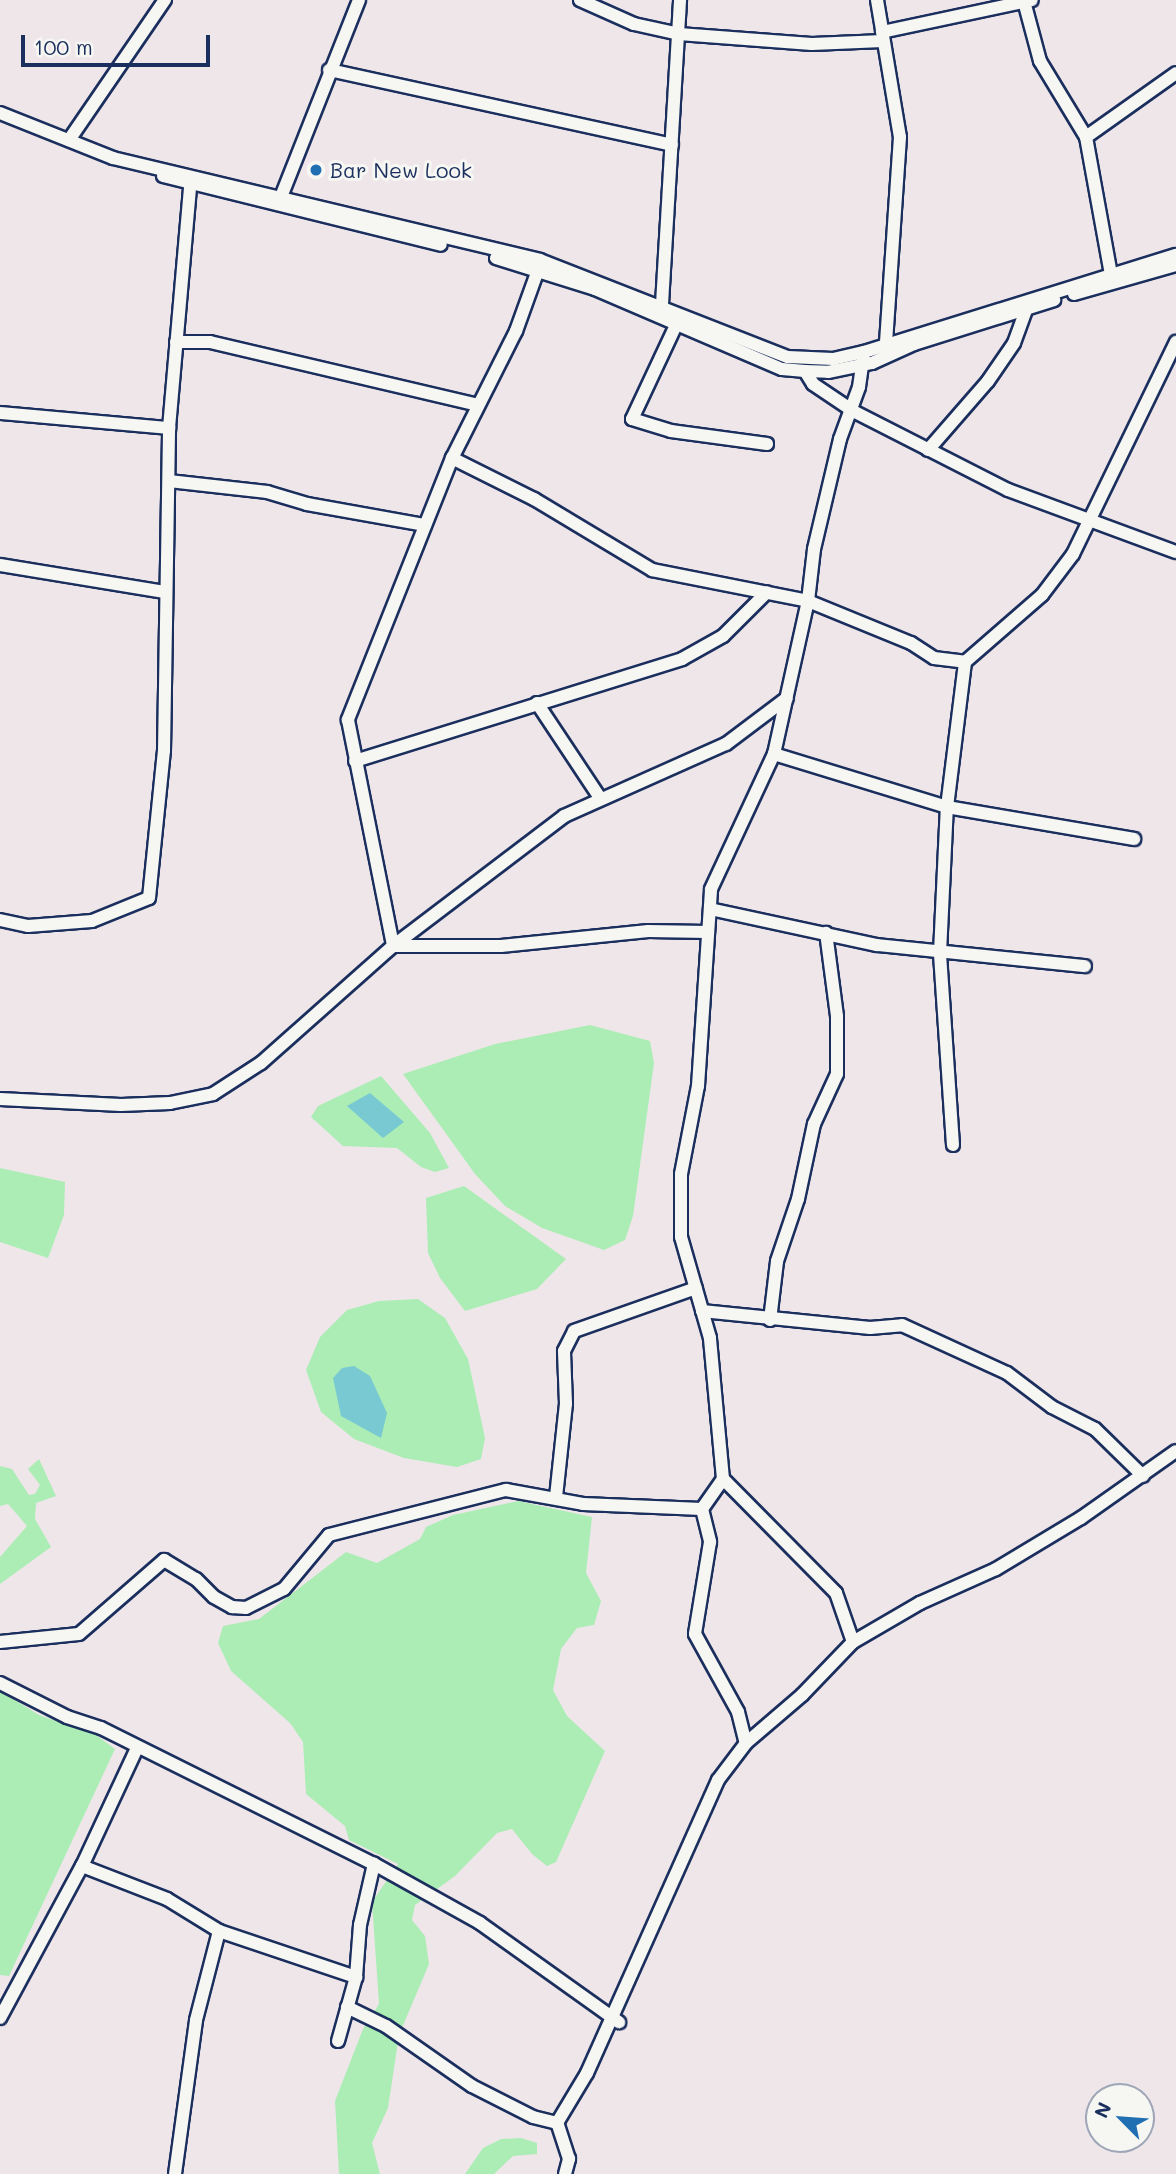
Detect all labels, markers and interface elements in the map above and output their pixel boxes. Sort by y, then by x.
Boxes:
scale bar [24,21,214,65]
text: 100 m [34,33,93,60]
place label: Bar New Look [330,157,472,183]
marker: Bar New Look [308,162,324,178]
north arrow [1085,2083,1155,2153]
text: N [1088,2098,1117,2122]

